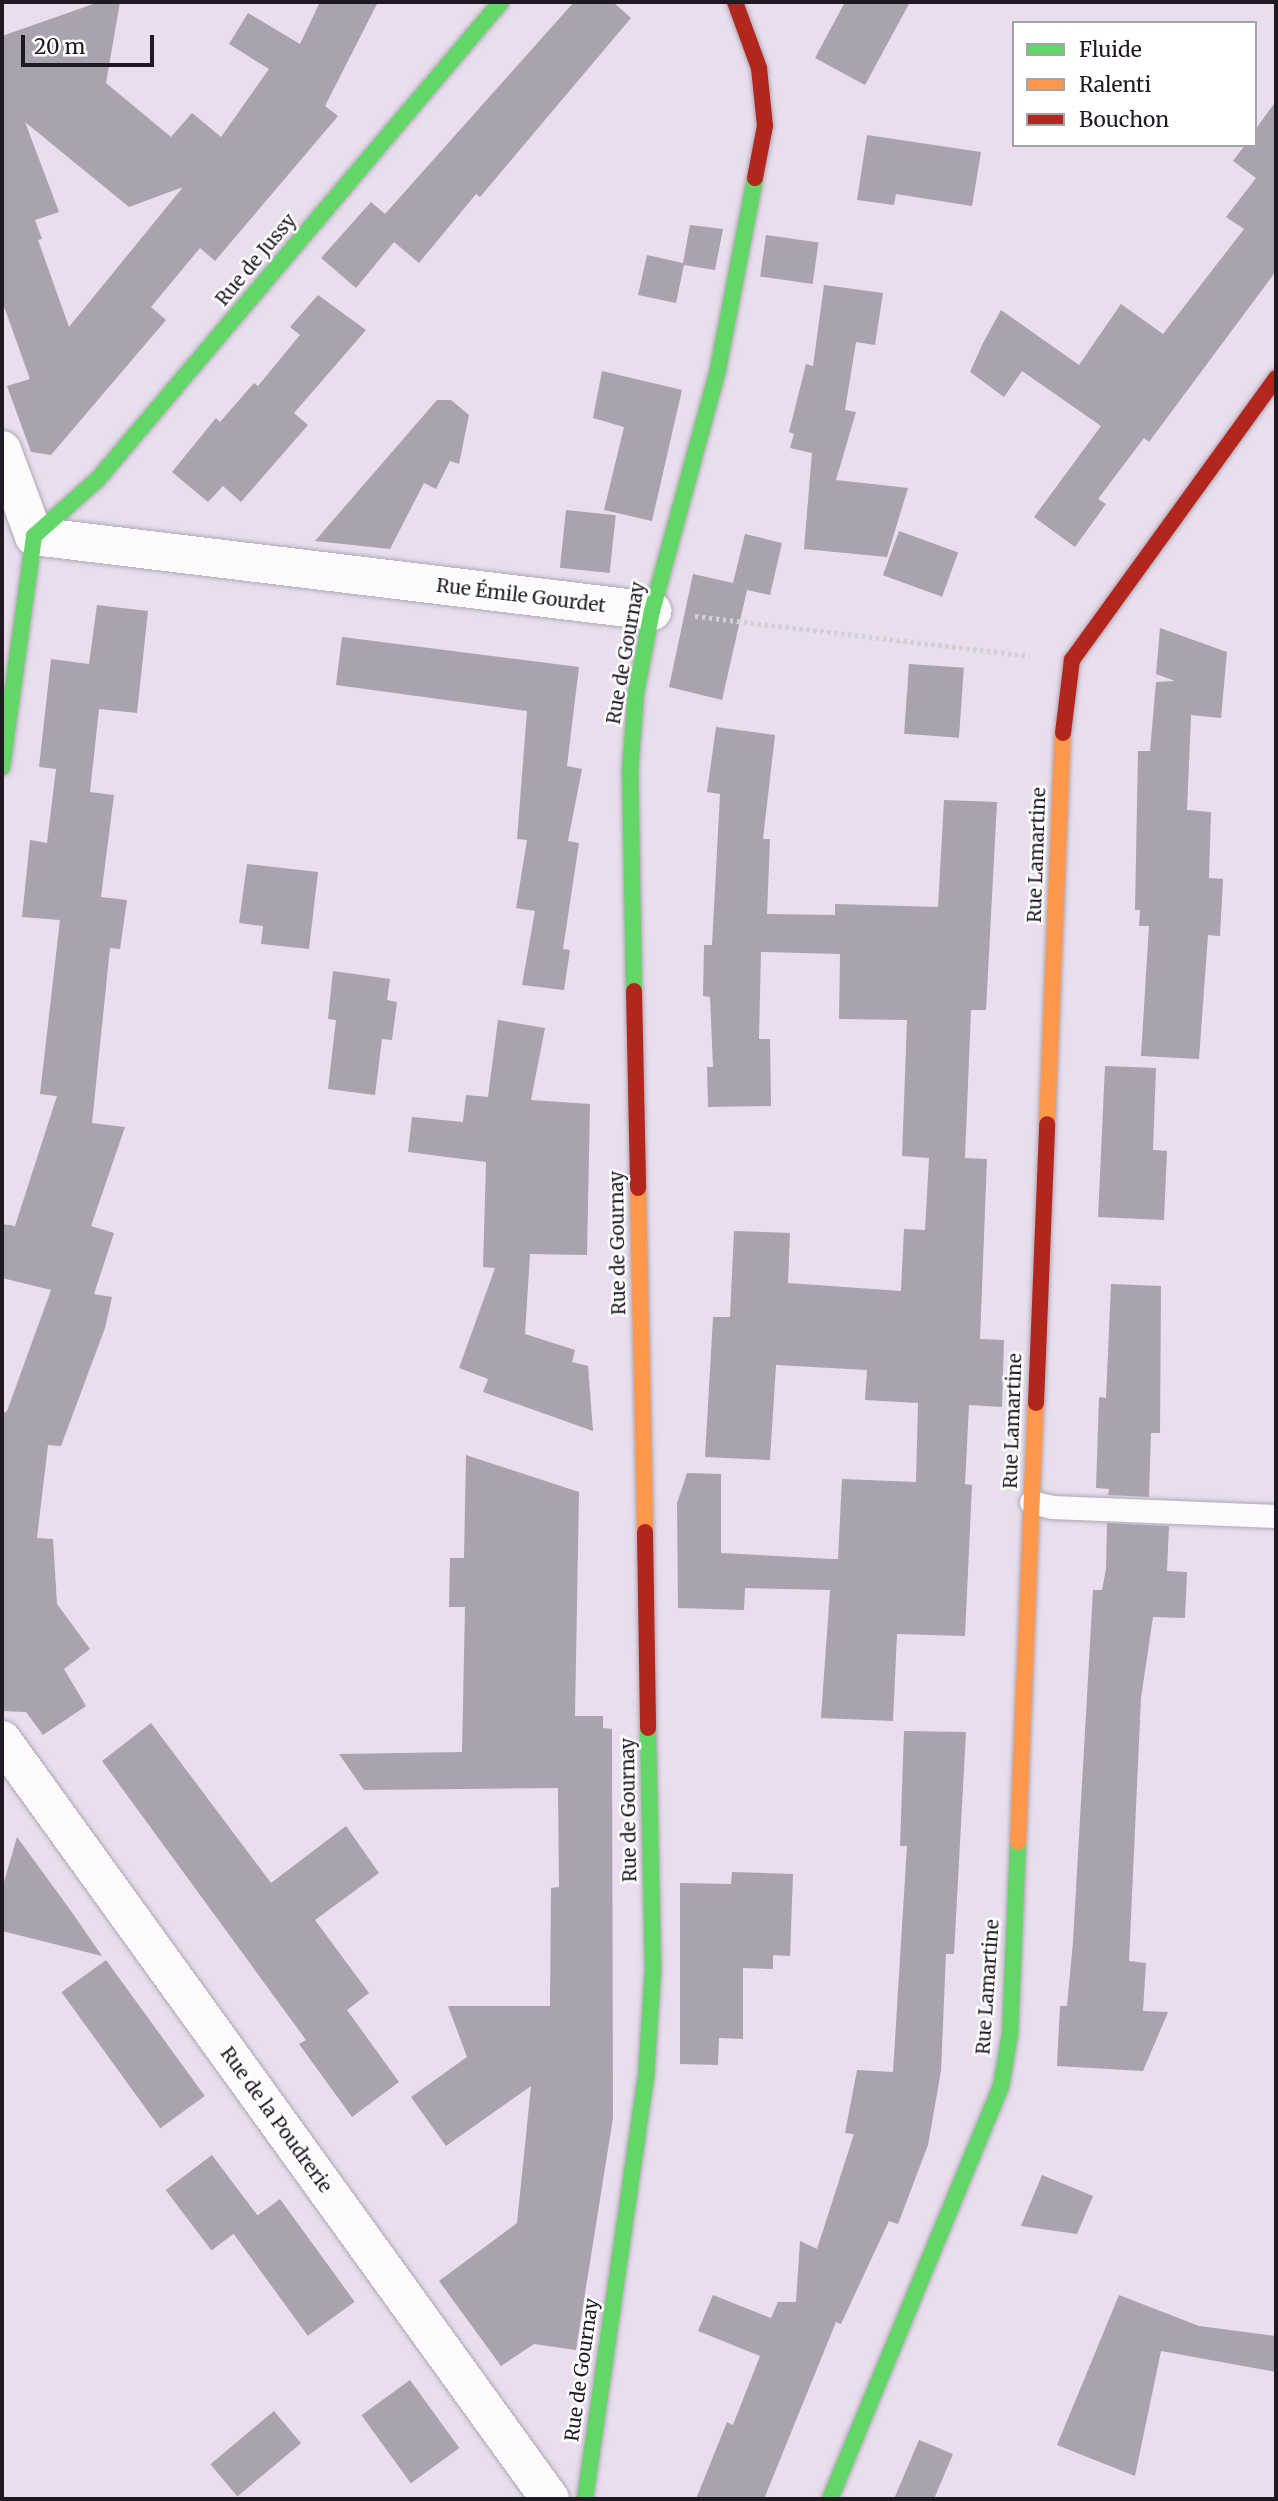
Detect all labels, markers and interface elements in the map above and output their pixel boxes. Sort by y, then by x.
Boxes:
scale bar [24,21,158,65]
legend [1012,21,1257,147]
text: 20 m [34,33,85,60]
text: Fluide [1079,36,1142,63]
text: Ralenti [1079,71,1151,98]
text: Bouchon [1079,106,1169,133]
street label: Rue de Jussy [211,209,301,311]
street label: Rue Émile Gourdet [435,574,607,618]
street label: Rue de Gournay [602,580,650,726]
street label: Rue Lamartine [1023,787,1051,923]
street label: Rue de Gournay [605,1171,631,1315]
street label: Rue Lamartine [999,1353,1027,1489]
street label: Rue de Gournay [616,1738,642,1882]
street label: Rue Lamartine [972,1919,1004,2055]
street label: Rue de la Poudrerie [215,2043,337,2197]
street label: Rue de Gournay [561,2297,603,2443]

